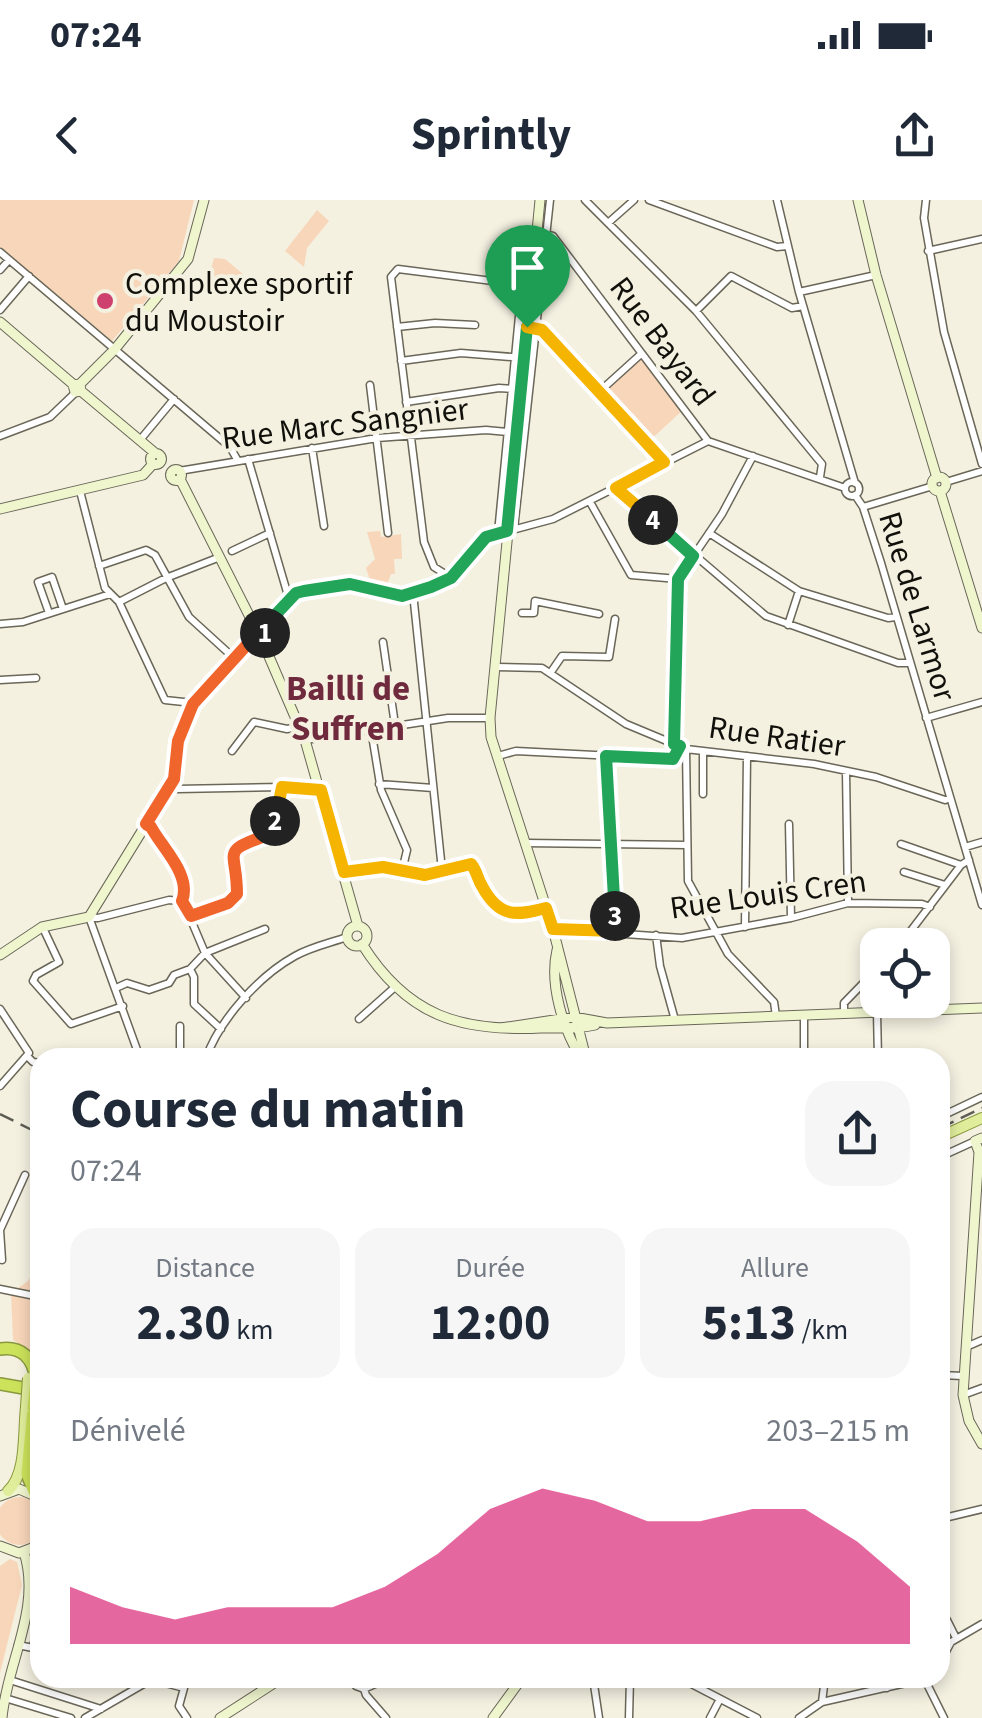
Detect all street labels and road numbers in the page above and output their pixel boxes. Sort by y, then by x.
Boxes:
street label: Rue Bayard [598,267,726,416]
street label: Rue Marc Sangnier [219,386,472,462]
street label: Rue de Larmor [866,506,968,707]
street label: Rue Ratier [706,705,849,769]
street label: Rue Louis Cren [667,858,869,932]

